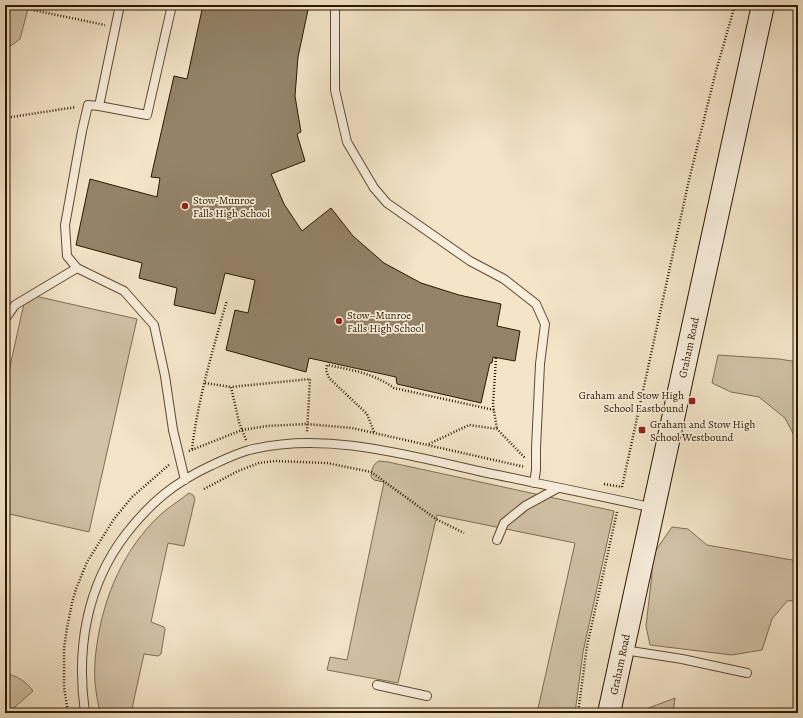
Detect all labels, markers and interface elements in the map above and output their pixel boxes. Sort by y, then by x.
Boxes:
place label: Stow-Munroe Falls High School [193,193,270,221]
marker: Stow-Munroe Falls High School [180,201,190,211]
place label: Stow–Munroe Falls High School [347,308,424,336]
marker: Stow–Munroe Falls High School [334,316,344,326]
street label: Graham Road [675,316,703,379]
place label: Graham and Stow High School Eastbound [579,388,684,416]
marker: Graham and Stow High School Eastbound [687,396,697,406]
place label: Graham and Stow High School Westbound [650,417,755,445]
marker: Graham and Stow High School Westbound [637,425,647,435]
street label: Graham Road [606,632,634,696]

